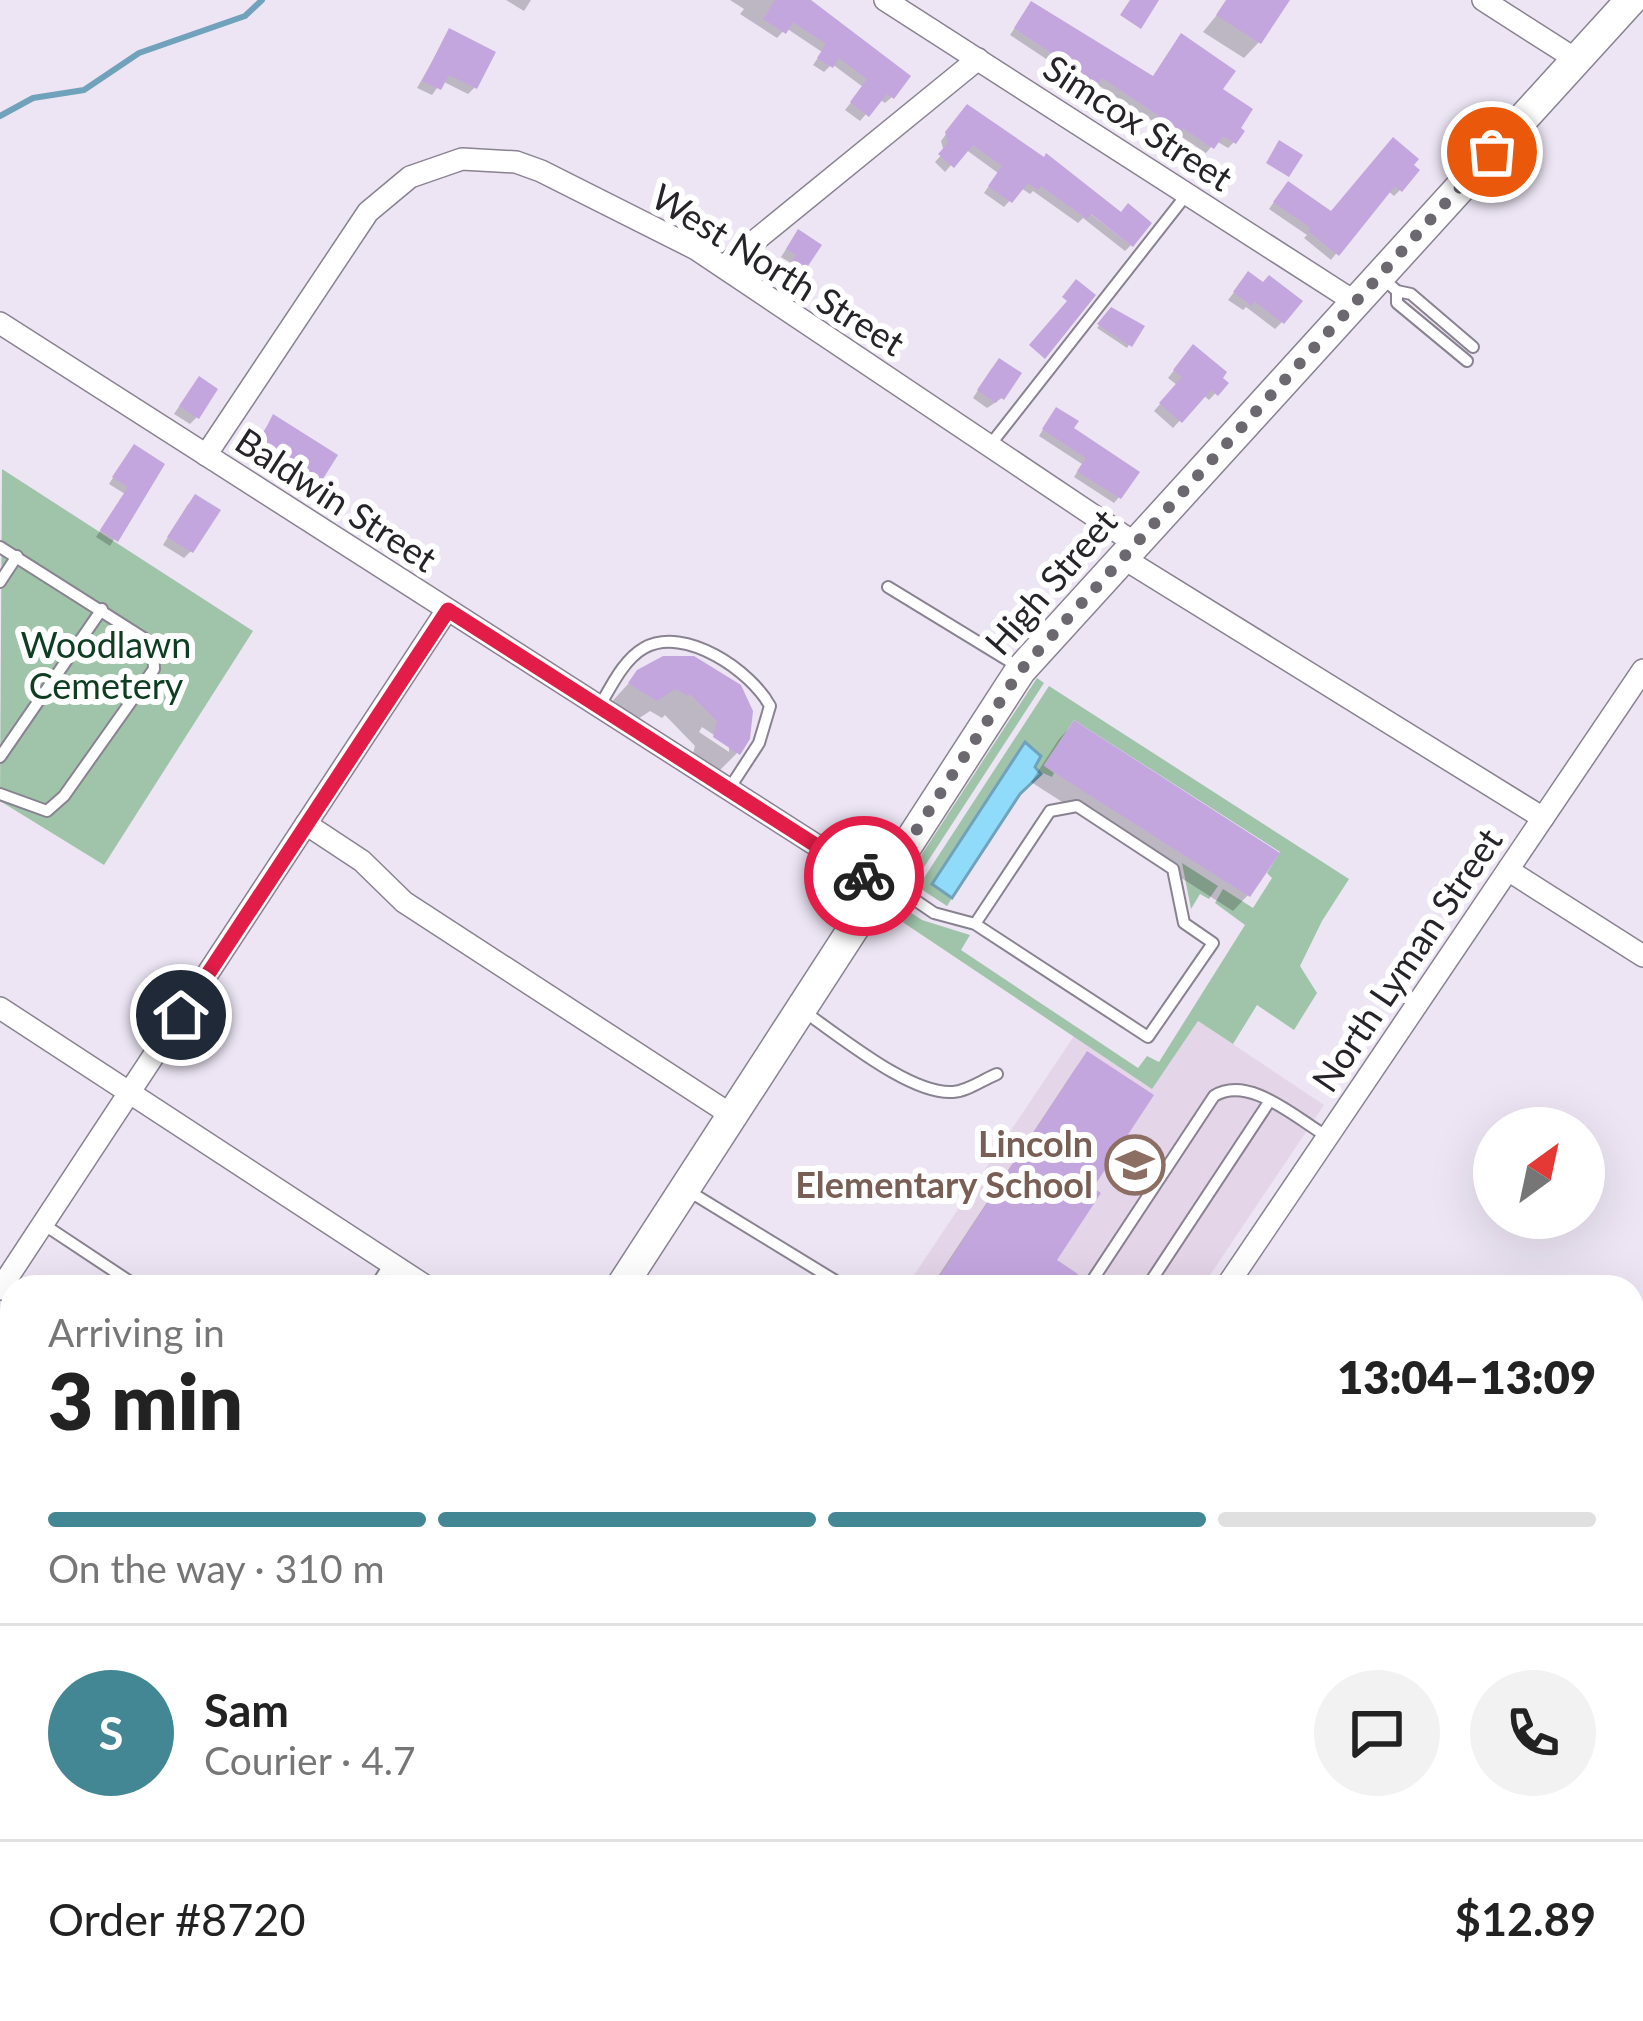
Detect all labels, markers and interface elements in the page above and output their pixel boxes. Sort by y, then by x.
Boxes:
street label: Simcox Street [1036,45,1241,199]
pin [1441,101,1543,203]
icon: bag [1459,119,1525,185]
street label: West North Street [644,174,913,365]
street label: Baldwin Street [228,418,445,580]
street label: High Street [975,499,1126,663]
park label: Woodlawn Cemetery [21,622,191,707]
courier [804,816,924,936]
street label: North Lyman Street [1302,819,1511,1099]
icon: bike [831,843,897,909]
pin [130,964,232,1066]
icon: home [148,982,214,1048]
north arrow [1473,1107,1605,1239]
map controls [1473,1107,1605,1239]
place label: Lincoln Elementary School [795,1121,1093,1206]
school or university icon: Lincoln Elementary School [1104,1134,1166,1196]
text: Arriving in [48,1309,225,1355]
text: 13:04–13:09 [1337,1350,1596,1404]
text: 3 min [48,1353,243,1447]
text: On the way · 310 m [48,1545,385,1591]
button: chat [1314,1670,1440,1796]
button: phone [1470,1670,1596,1796]
text: Sam [204,1683,289,1737]
text: S [99,1706,123,1760]
text: Courier · 4.7 [204,1737,416,1783]
text: Order #8720 [48,1892,306,1946]
text: $12.89 [1455,1892,1596,1946]

